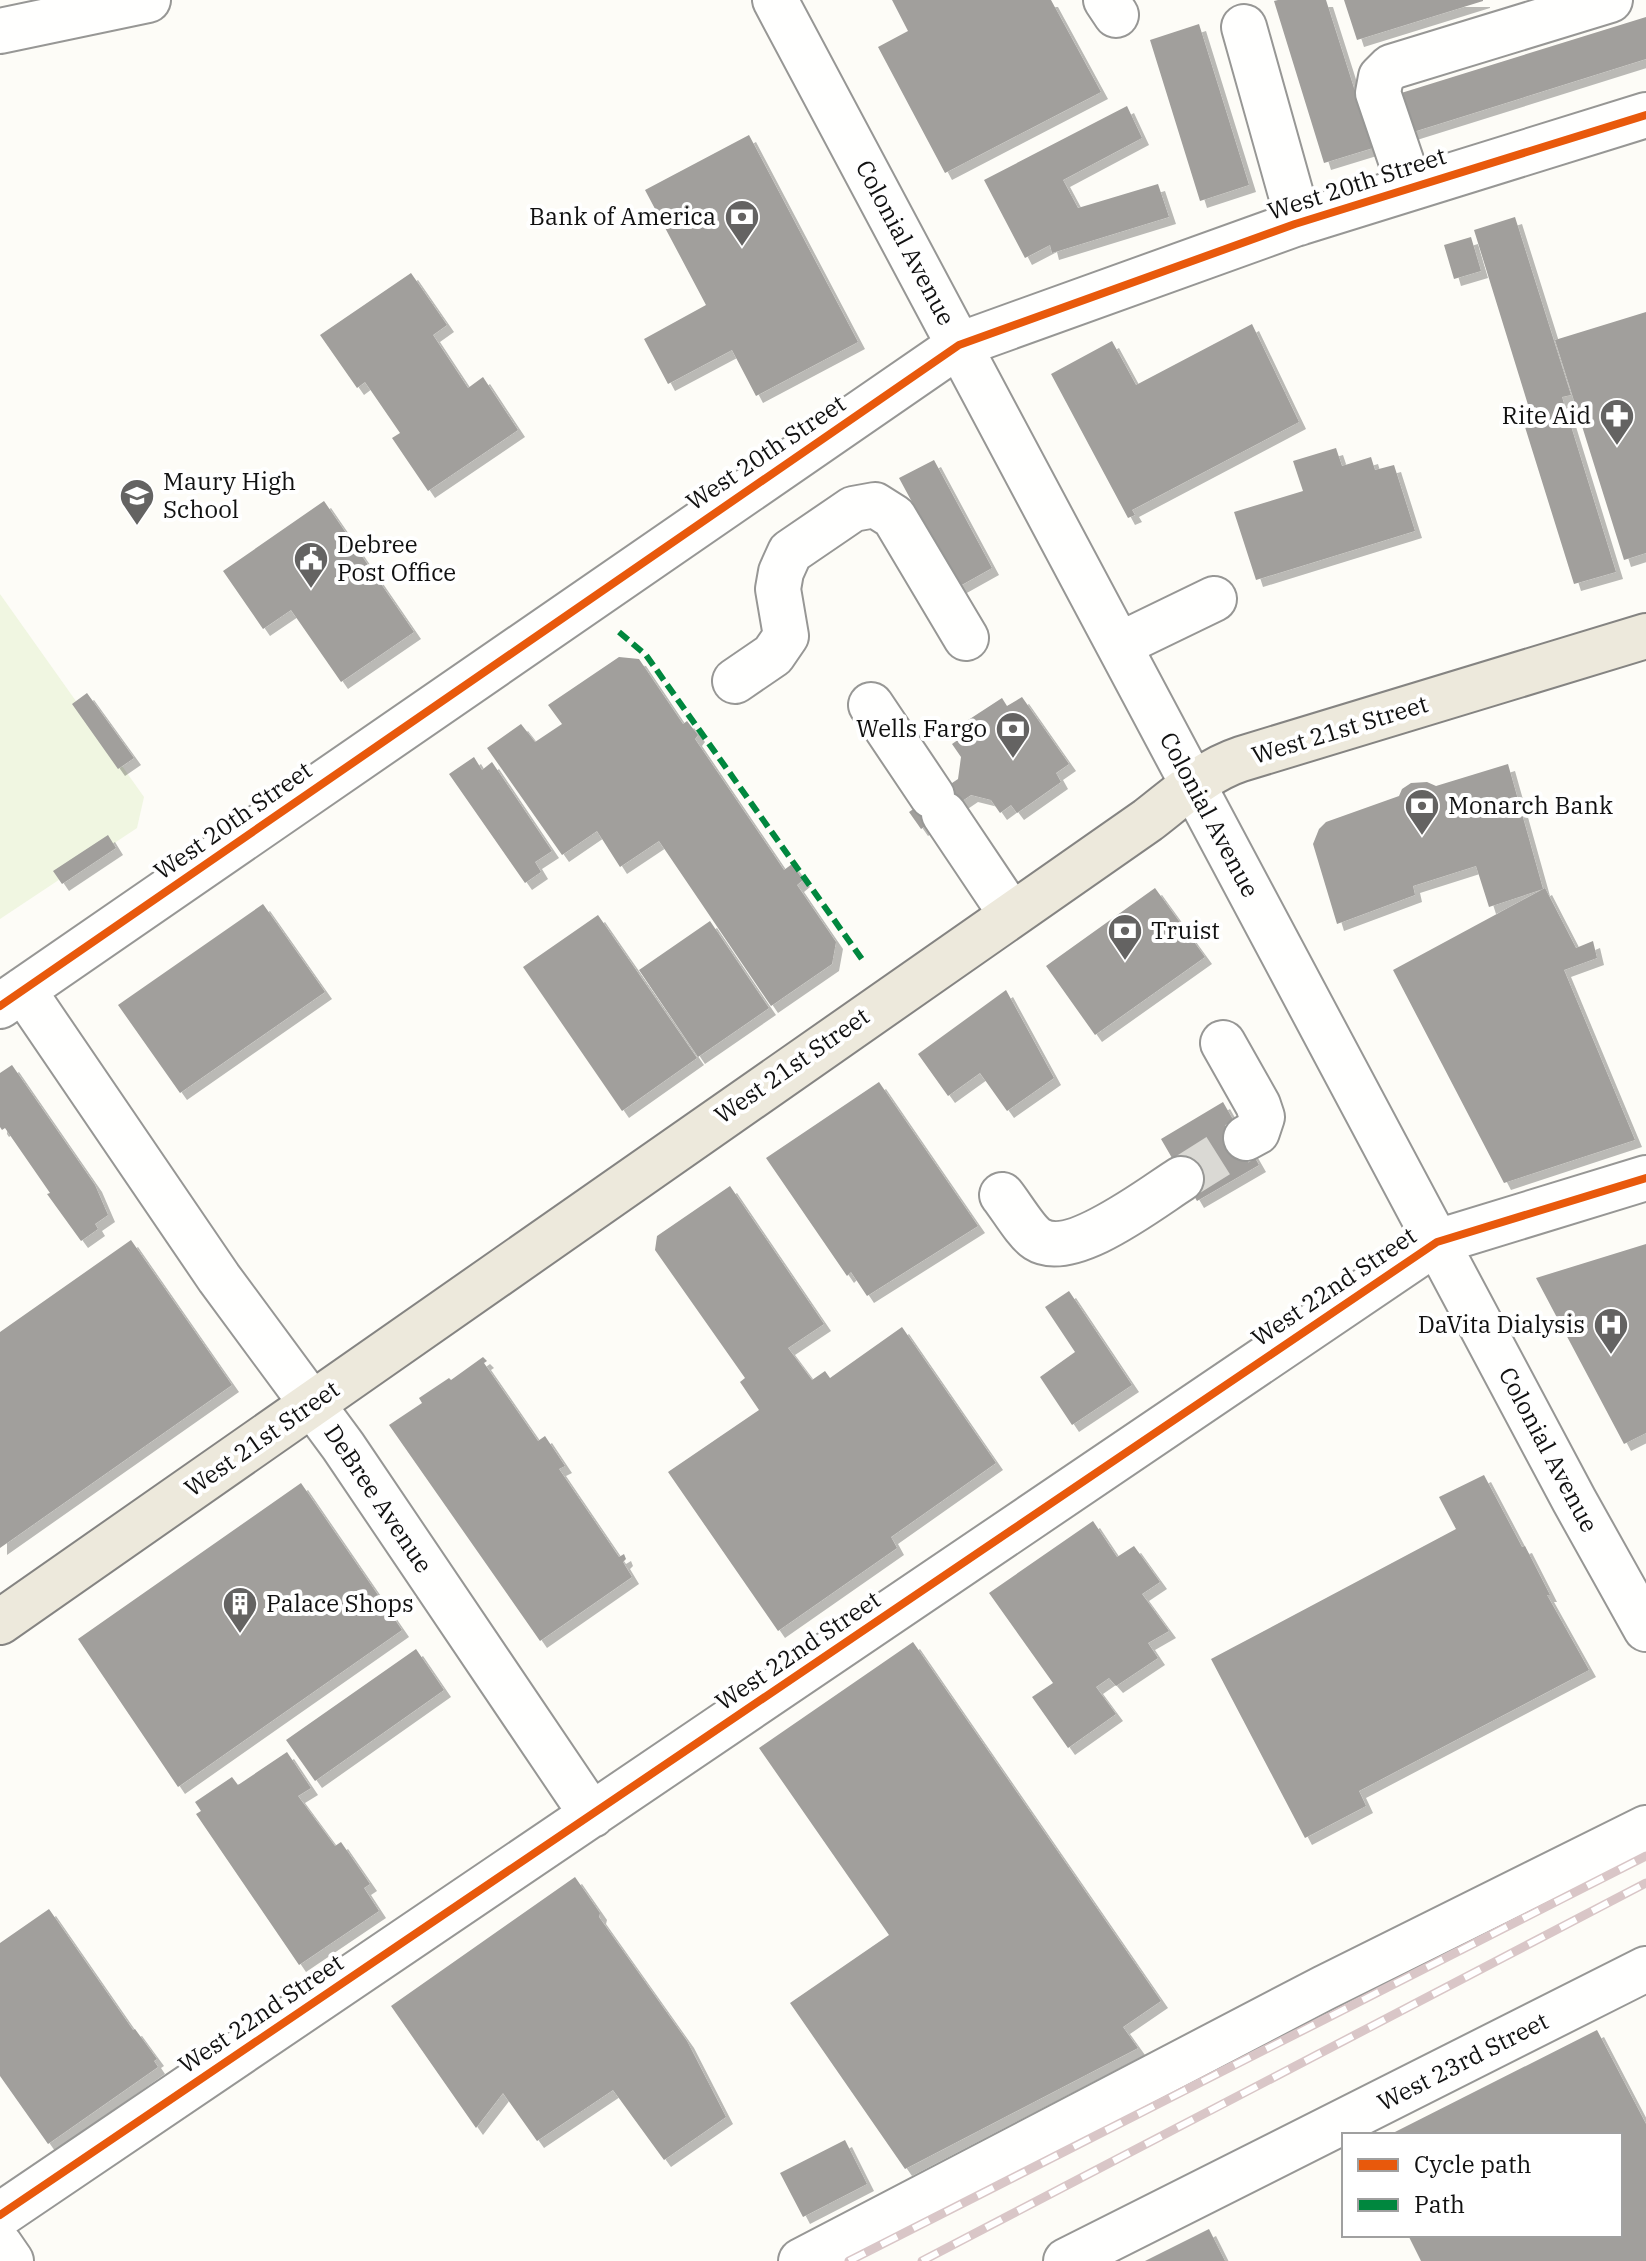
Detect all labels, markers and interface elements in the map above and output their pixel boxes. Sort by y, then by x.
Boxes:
street label: West 20th Street [1263,139,1450,227]
street label: Colonial Avenue [849,154,963,331]
bank icon: Bank of America [723,198,761,248]
place label: Bank of America [529,200,716,232]
street label: West 20th Street [679,387,851,517]
pharmacy icon: Rite Aid [1598,397,1636,447]
place label: Rite Aid [1502,399,1591,431]
place label: Maury High School [163,465,296,525]
school or university icon: Maury High School [118,477,156,527]
place label: Debree Post Office [337,528,456,588]
public building icon: Debree Post Office [292,540,330,590]
street label: West 21st Street [1248,687,1432,771]
bank icon: Wells Fargo [994,710,1032,760]
place label: Wells Fargo [856,712,987,744]
street label: Colonial Avenue [1153,726,1267,903]
street label: West 20th Street [147,754,318,887]
bank icon: Monarch Bank [1403,787,1441,837]
place label: Monarch Bank [1448,789,1613,821]
bank icon: Truist [1106,912,1144,962]
place label: Truist [1151,914,1220,946]
street label: West 21st Street [708,1000,875,1131]
street label: West 22nd Street [1245,1219,1422,1353]
hospital icon: DaVita Dialysis [1592,1306,1630,1356]
place label: DaVita Dialysis [1418,1308,1585,1340]
street label: Colonial Avenue [1492,1361,1606,1538]
street label: West 21st Street [178,1373,345,1504]
street label: DeBree Avenue [317,1418,440,1579]
street label: West 22nd Street [709,1583,886,1717]
building icon: Palace Shops [221,1585,259,1635]
place label: Palace Shops [266,1587,414,1619]
street label: West 22nd Street [172,1946,349,2080]
street label: West 23rd Street [1372,2004,1553,2118]
legend [1342,2133,1622,2237]
text: Cycle path [1414,2148,1531,2180]
text: Path [1414,2188,1465,2220]

